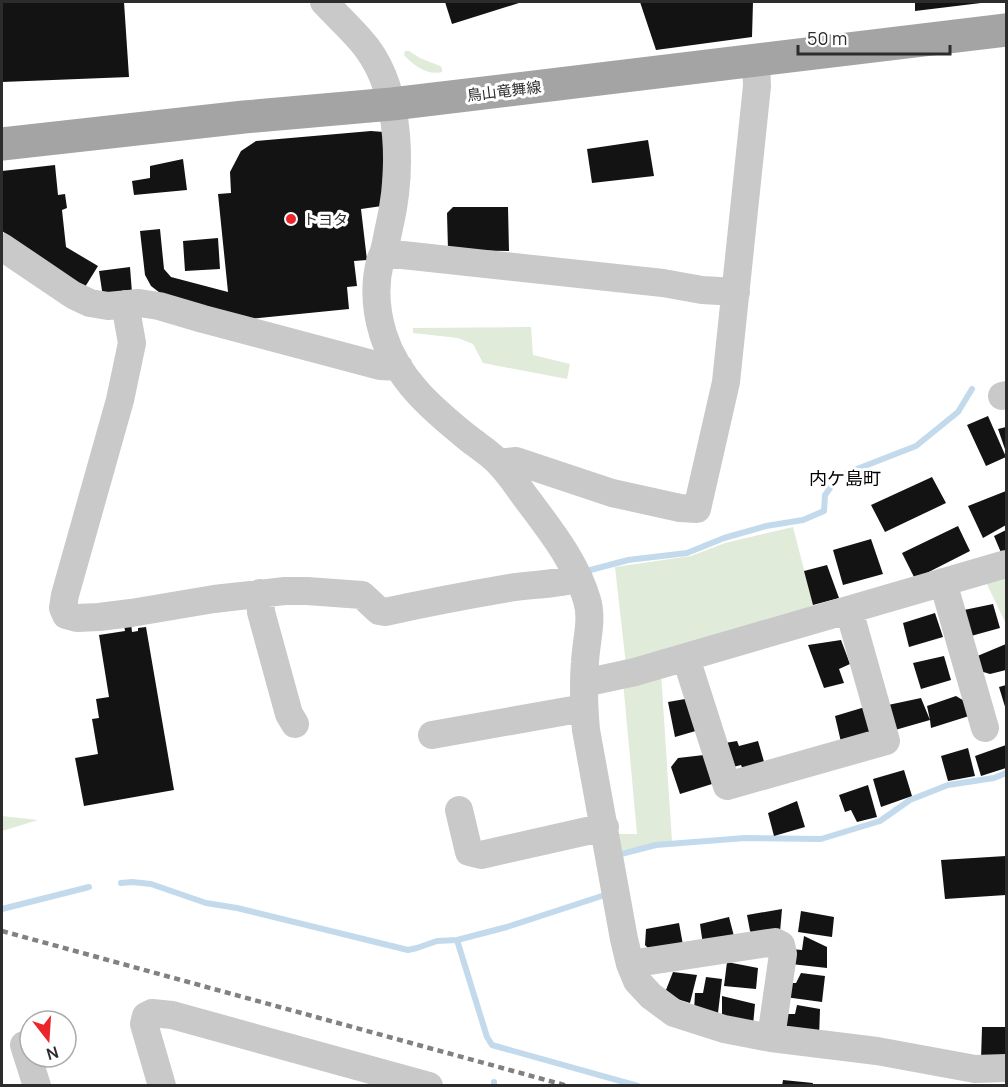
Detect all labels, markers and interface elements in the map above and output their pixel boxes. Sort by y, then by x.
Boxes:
scale bar [798,18,950,56]
text: 50 m [807,26,847,50]
street label: 鳥山竜舞線 [465,76,543,106]
place label: トヨタ [303,209,348,230]
marker: トヨタ [284,212,298,226]
district label: 内ケ島町 [809,466,881,490]
north arrow [18,1009,78,1069]
text: N [44,1041,61,1066]

